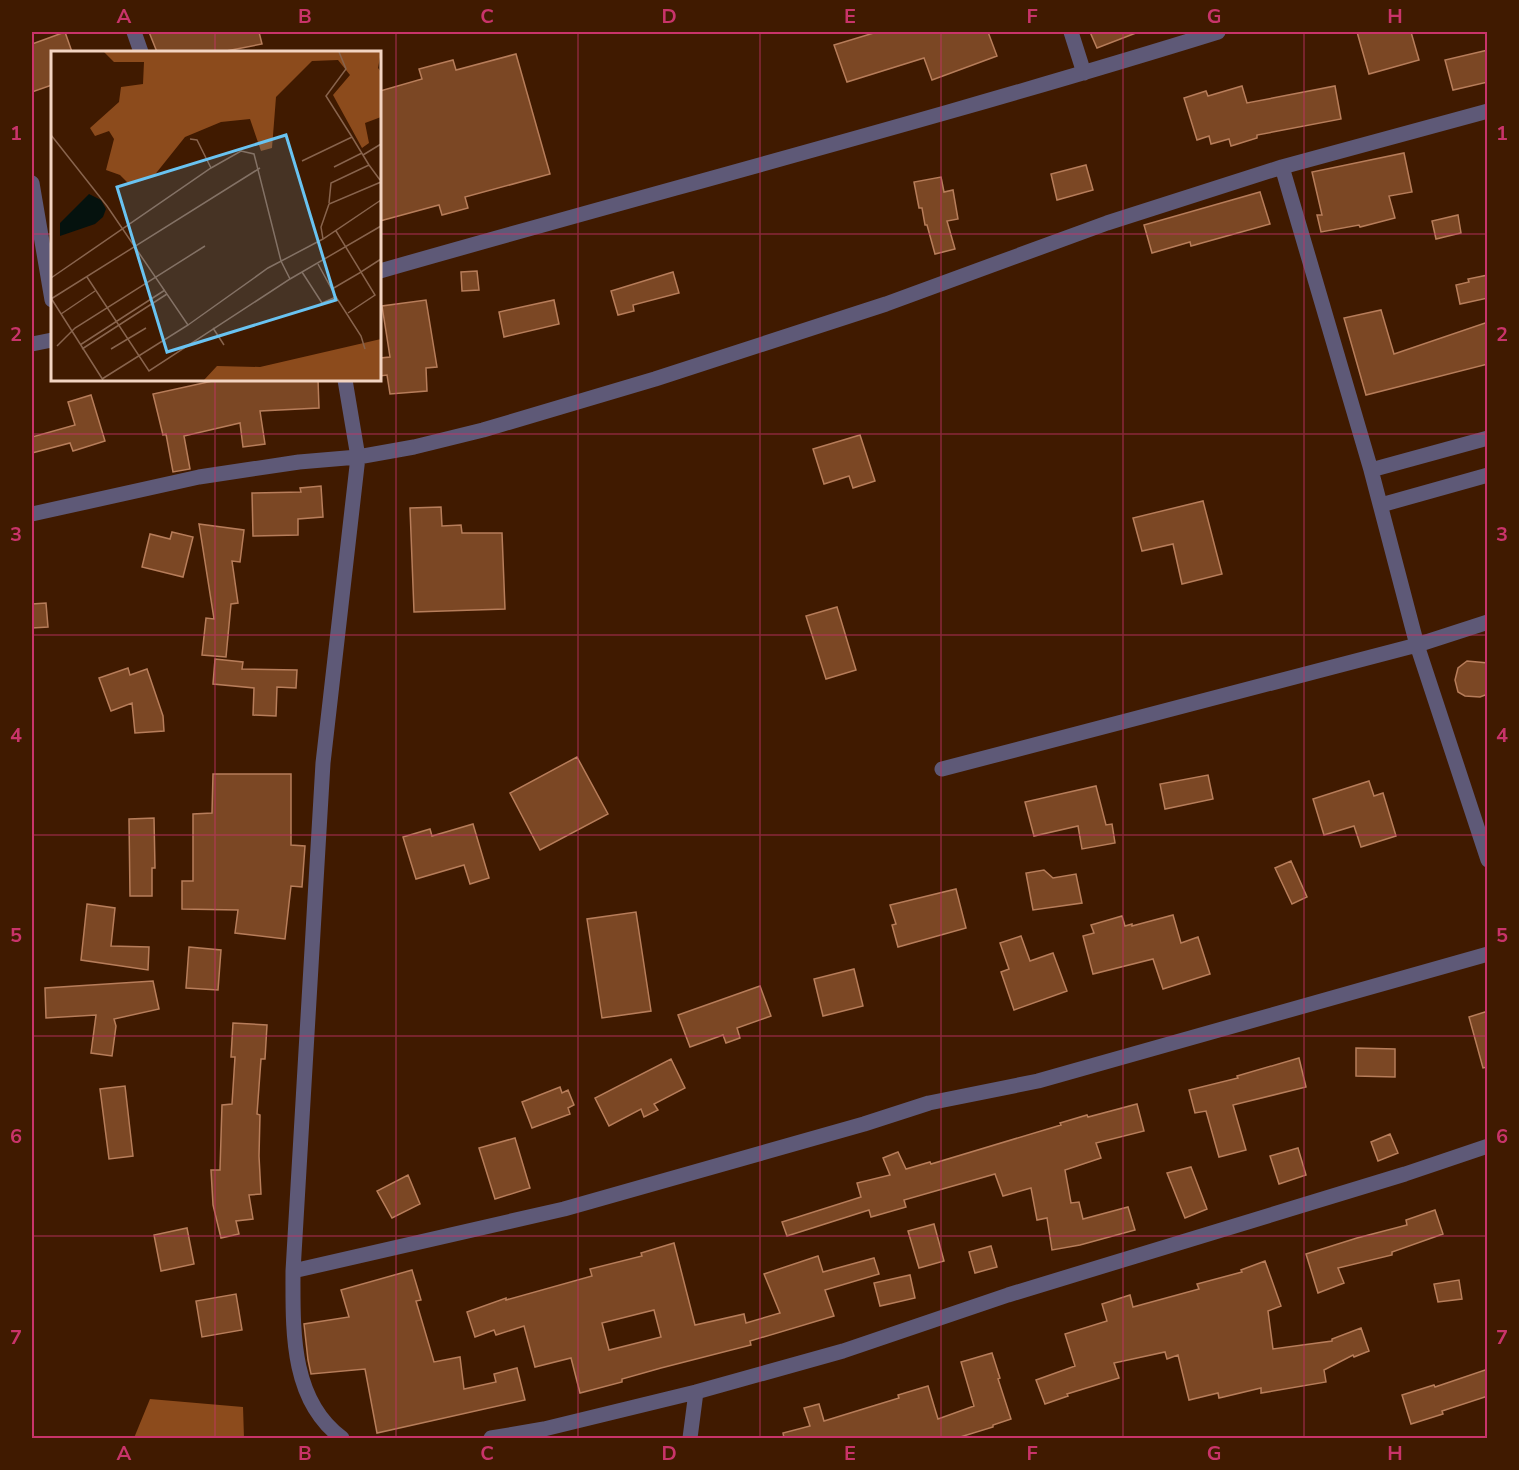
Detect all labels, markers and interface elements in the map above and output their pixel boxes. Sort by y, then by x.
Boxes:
text: A [117,3,132,30]
text: B [298,3,312,30]
text: C [480,3,494,30]
text: D [661,3,677,30]
text: E [844,3,856,30]
text: F [1026,3,1038,30]
text: G [1207,3,1221,30]
text: H [1387,3,1403,30]
inset map [51,51,381,381]
text: 1 [10,120,22,147]
text: 1 [1496,120,1508,147]
text: 2 [10,321,22,348]
text: 2 [1496,321,1508,348]
text: 3 [10,521,22,548]
text: 3 [1496,521,1508,548]
text: 4 [10,722,22,749]
text: 4 [1496,722,1508,749]
text: 5 [10,922,22,949]
text: 5 [1496,922,1508,949]
text: 6 [10,1123,22,1150]
text: 6 [1496,1123,1508,1150]
text: 7 [10,1324,22,1351]
text: 7 [1496,1324,1508,1351]
text: A [117,1440,132,1467]
text: B [298,1440,312,1467]
text: C [480,1440,494,1467]
text: D [661,1440,677,1467]
text: E [844,1440,856,1467]
text: F [1026,1440,1038,1467]
text: G [1207,1440,1221,1467]
text: H [1387,1440,1403,1467]

